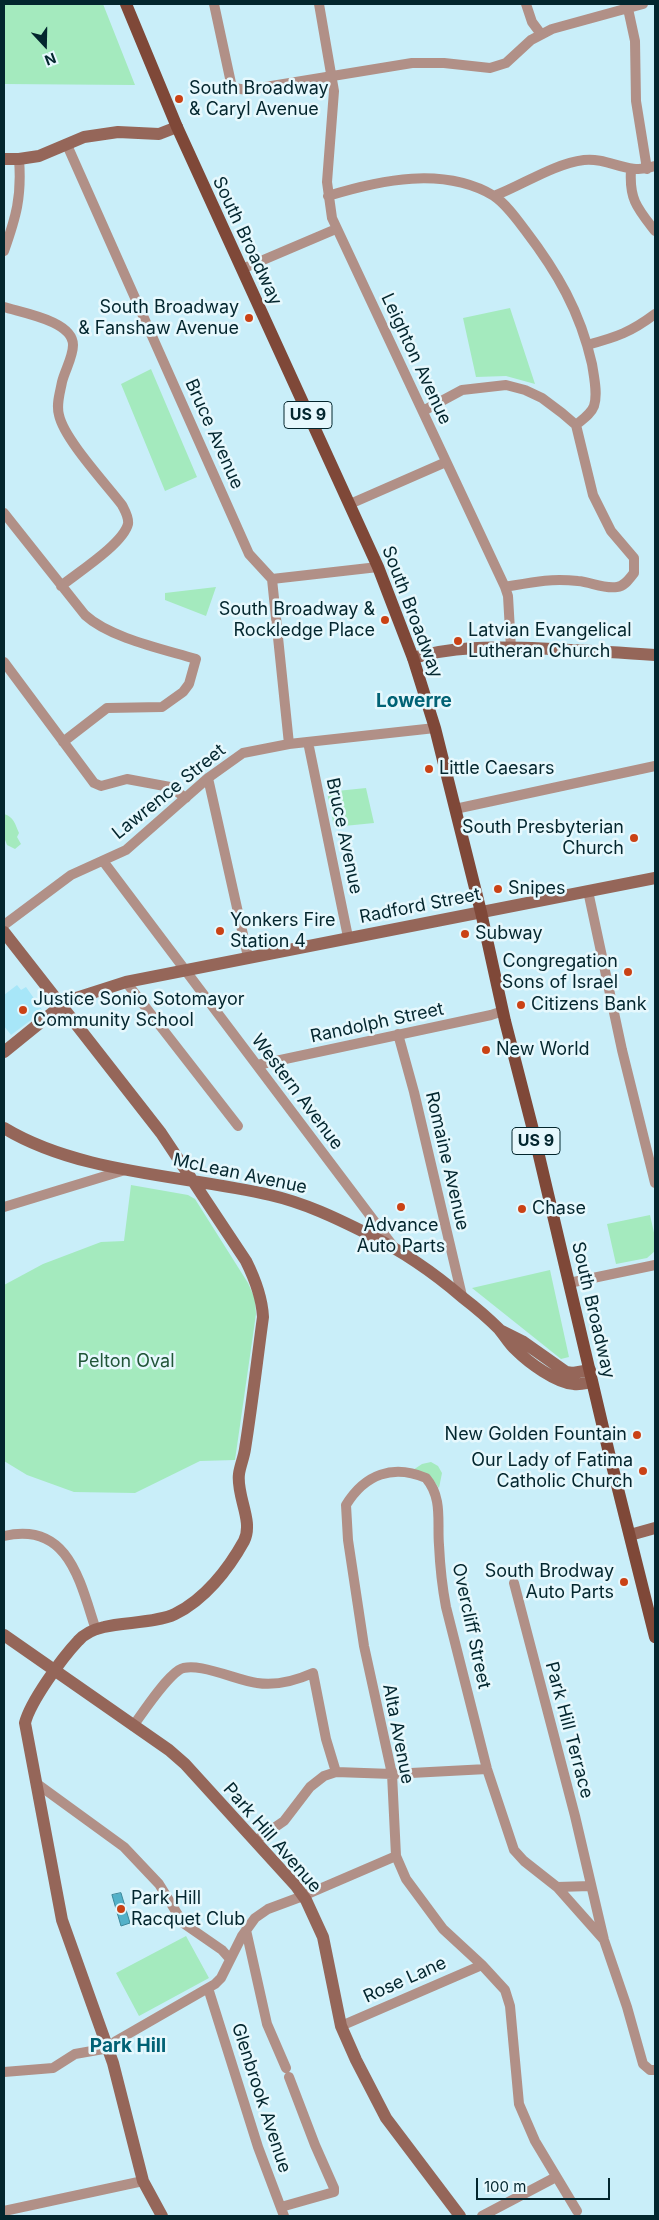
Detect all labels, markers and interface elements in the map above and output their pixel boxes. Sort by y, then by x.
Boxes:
north arrow [20,20,70,70]
text: N [43,50,59,69]
place label: South Broadway & Caryl Avenue [189,78,329,120]
marker: South Broadway & Caryl Avenue [173,93,185,105]
street label: South Broadway [208,173,286,309]
street label: Leighton Avenue [376,290,456,428]
place label: South Broadway & Fanshaw Avenue [78,297,239,340]
marker: South Broadway & Fanshaw Avenue [243,312,255,324]
street label: Bruce Avenue [180,376,248,492]
road number: US 9 [284,402,332,428]
street label: South Broadway [377,543,447,681]
place label: South Broadway & Rockledge Place [219,599,375,642]
marker: South Broadway & Rockledge Place [379,614,391,626]
place label: Latvian Evangelical Lutheran Church [468,620,632,662]
marker: Latvian Evangelical Lutheran Church [452,635,464,647]
district label: Lowerre [376,690,452,712]
street label: Lawrence Street [108,740,230,844]
place label: Little Caesars [439,758,554,780]
marker: Little Caesars [423,763,435,775]
street label: Bruce Avenue [321,776,367,896]
place label: South Presbyterian Church [462,817,624,860]
marker: South Presbyterian Church [628,832,640,844]
place label: Snipes [508,878,566,900]
marker: Snipes [492,883,504,895]
street label: Radford Street [358,884,482,928]
place label: Yonkers Fire Station 4 [230,910,336,952]
place label: Subway [475,923,543,945]
marker: Yonkers Fire Station 4 [214,925,226,937]
marker: Subway [459,928,471,940]
place label: Congregation Sons of Israel [502,951,618,994]
marker: Congregation Sons of Israel [622,966,634,978]
place label: Justice Sonio Sotomayor Community School [33,989,244,1032]
place label: Citizens Bank [531,994,647,1016]
street label: Randolph Street [308,998,446,1048]
marker: Citizens Bank [515,999,527,1011]
marker: Justice Sonio Sotomayor Community School [17,1004,29,1016]
street label: Western Avenue [247,1030,347,1154]
place label: New World [496,1039,590,1061]
marker: New World [480,1044,492,1056]
street label: Romaine Avenue [421,1090,473,1232]
road number: US 9 [512,1128,560,1154]
street label: McLean Avenue [171,1149,309,1199]
place label: Chase [532,1198,586,1220]
marker: Advance Auto Parts [395,1201,407,1213]
marker: Chase [516,1203,528,1215]
place label: Advance Auto Parts [357,1215,445,1258]
street label: South Broadway [567,1240,619,1380]
park label: Pelton Oval [78,1351,174,1373]
place label: New Golden Fountain [445,1424,627,1446]
marker: New Golden Fountain [631,1429,643,1441]
place label: Our Lady of Fatima Catholic Church [471,1450,633,1492]
marker: Our Lady of Fatima Catholic Church [637,1465,649,1477]
street label: Overcliff Street [447,1561,495,1691]
place label: South Brodway Auto Parts [485,1561,614,1604]
marker: South Brodway Auto Parts [618,1576,630,1588]
street label: Park Hill Terrace [540,1659,598,1801]
street label: Alta Avenue [378,1682,418,1786]
street label: Park Hill Avenue [218,1779,326,1897]
place label: Park Hill Racquet Club [131,1888,245,1930]
marker: Park Hill Racquet Club [115,1903,127,1915]
street label: Rose Lane [360,1952,450,2008]
street label: Glenbrook Avenue [227,2020,295,2176]
district label: Park Hill [90,2035,166,2057]
scale bar [479,2168,613,2200]
text: 100 m [484,2177,526,2196]

